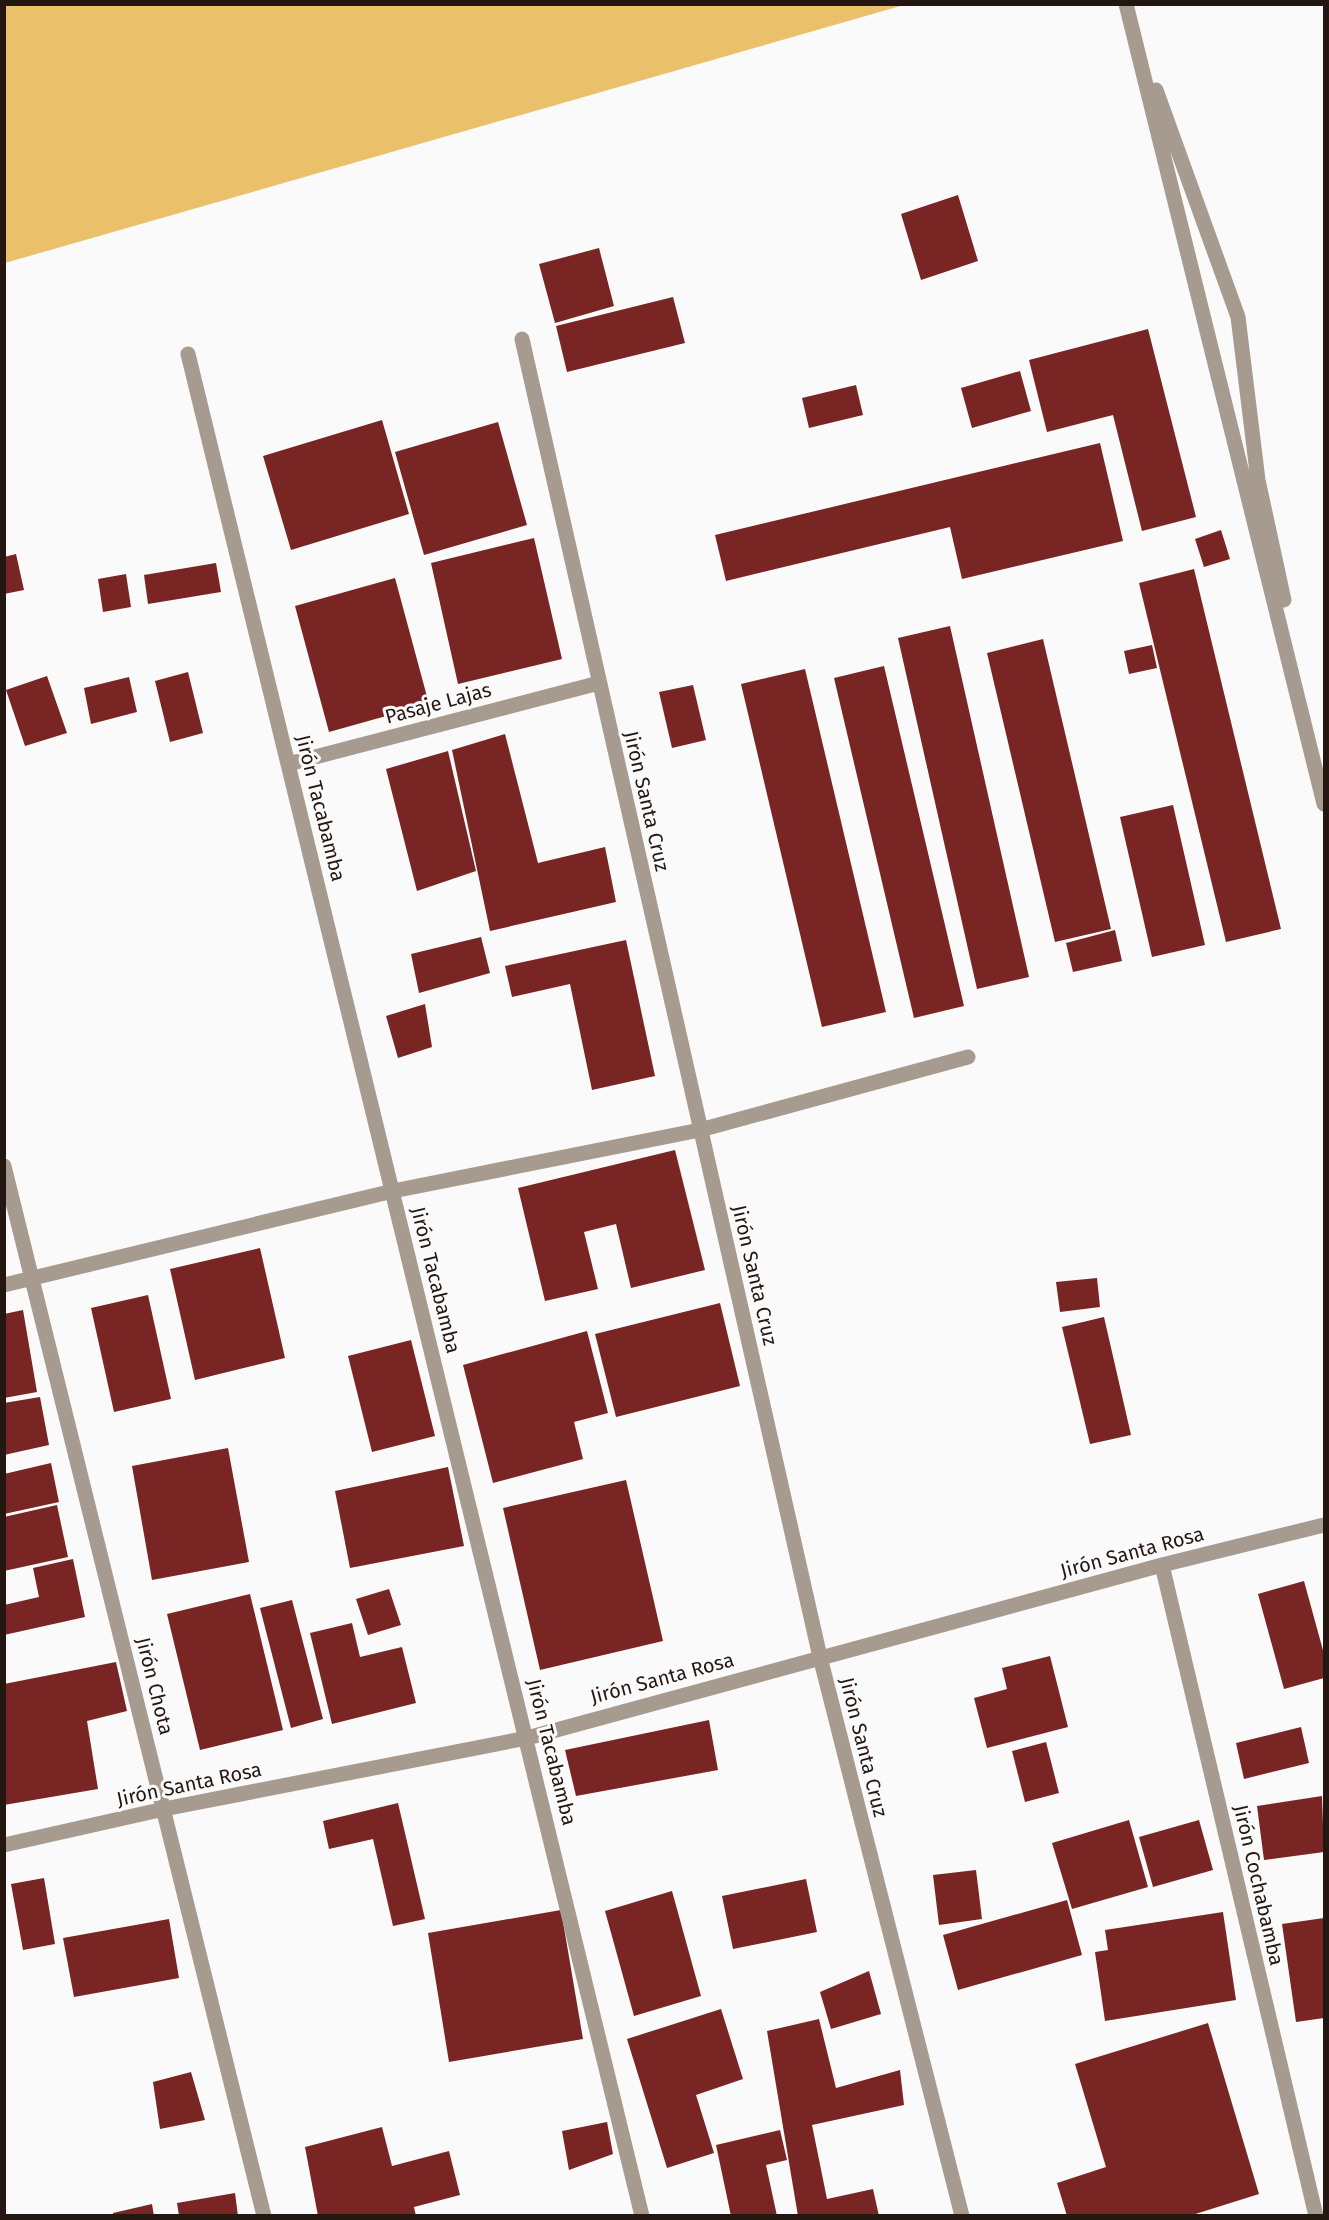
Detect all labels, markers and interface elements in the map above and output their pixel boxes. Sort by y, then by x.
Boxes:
street label: Pasaje Lajas [382,677,494,729]
street label: Jirón Santa Cruz [619,728,675,874]
street label: Jirón Tacabamba [291,732,351,884]
street label: Jirón Santa Cruz [727,1202,783,1348]
street label: Jirón Tacabamba [406,1204,466,1356]
street label: Jirón Santa Rosa [1057,1521,1207,1583]
street label: Jirón Chota [131,1635,179,1737]
street label: Jirón Santa Rosa [587,1647,737,1709]
street label: Jirón Santa Cruz [835,1675,893,1820]
street label: Jirón Tacabamba [522,1676,582,1828]
street label: Jirón Santa Rosa [114,1757,264,1811]
street label: Jirón Cochabamba [1229,1802,1289,1968]

